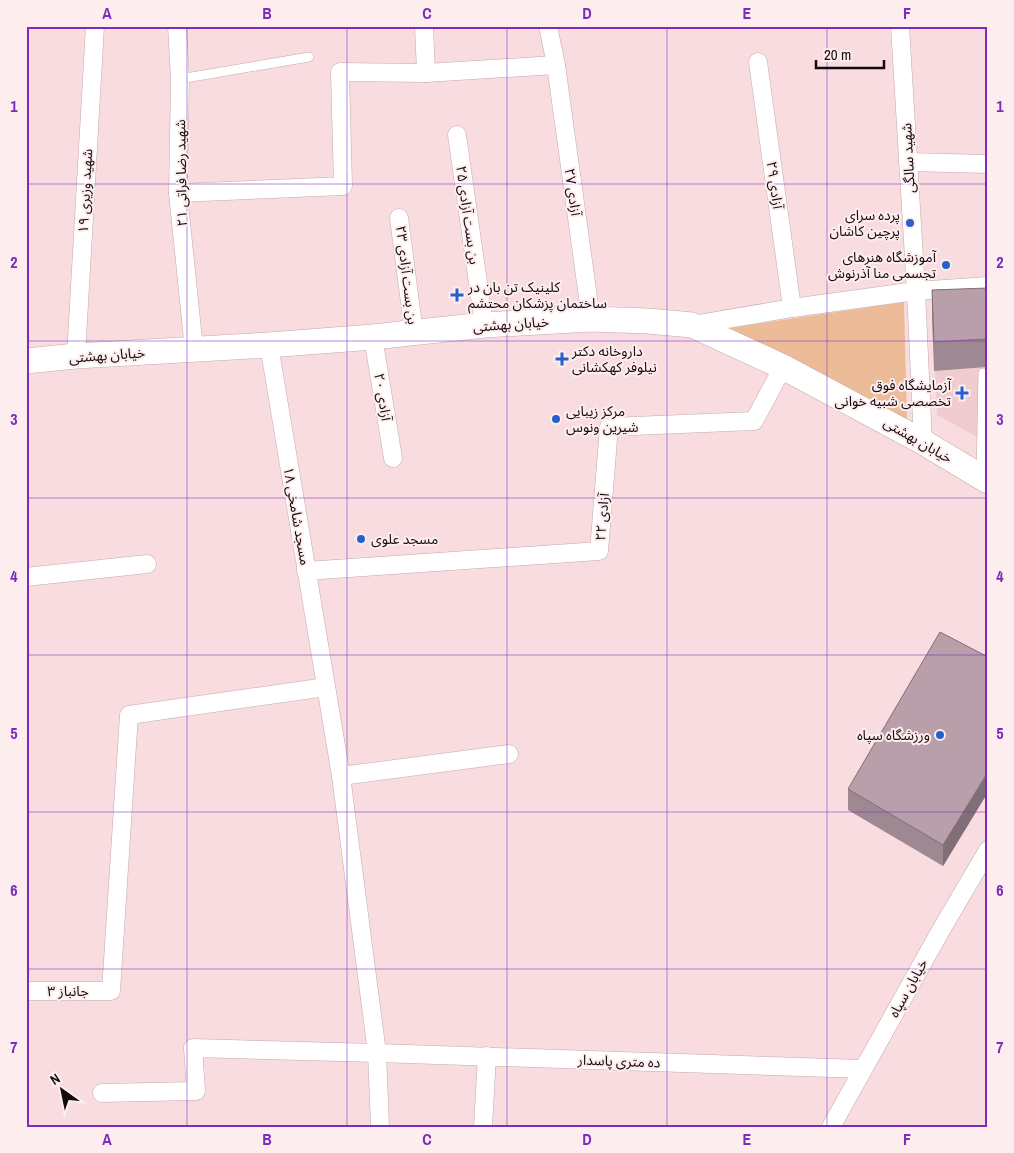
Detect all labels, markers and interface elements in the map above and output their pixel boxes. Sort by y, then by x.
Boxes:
text: A [102,2,112,24]
text: B [262,2,272,24]
text: C [422,2,432,24]
text: D [582,2,592,24]
text: E [743,2,752,24]
text: F [903,2,911,24]
scale bar [816,38,884,70]
text: 20 m [824,44,851,65]
text: 1 [10,95,18,117]
text: 1 [996,95,1004,117]
street label: شهید رضا فراتی ۲۱ [171,119,191,227]
street label: شهید سالگی [897,123,919,193]
street label: شهید وزیری ۱۹ [74,148,96,234]
street label: آزادی ۲۹ [763,160,787,211]
street label: بن بست آزادی ۲۵ [452,165,484,266]
street label: آزادی ۲۷ [561,167,585,218]
place label: پرده سرای پرچین کاشان [829,206,900,241]
marker: پرده سرای پرچین کاشان [904,217,916,229]
street label: بن بست آزادی ۲۳ [392,225,422,326]
place label: آموزشگاه هنرهای تجسمی منا آذرنوش [828,248,937,282]
text: 2 [10,251,18,273]
text: 2 [996,251,1004,273]
marker: آموزشگاه هنرهای تجسمی منا آذرنوش [940,259,952,271]
place label: کلینیک تن بان در ساختمان پزشکان محتشم [467,278,607,314]
marker: کلینیک تن بان در ساختمان پزشکان محتشم [450,288,464,302]
street label: خیابان بهشتی [472,312,550,336]
place label: داروخانه دکتر نیلوفر کهکشانی [571,342,657,376]
street label: خیابان بهشتی [68,343,146,367]
marker: داروخانه دکتر نیلوفر کهکشانی [556,353,568,365]
street label: آزادی ۲۰ [370,372,396,423]
place label: آزمایشگاه فوق تخصصی شبیه خوانی [835,376,952,410]
marker: آزمایشگاه فوق تخصصی شبیه خوانی [955,386,969,400]
place label: مرکز زیبایی شیرین ونوس [566,402,639,436]
text: 3 [10,408,18,430]
text: 3 [996,408,1004,430]
marker: مرکز زیبایی شیرین ونوس [550,413,562,425]
street label: خیابان بهشتی [880,413,956,467]
street label: مسجد شامخی ۱۸ [279,465,315,567]
street label: آزادی ۲۲ [591,491,613,542]
place label: مسجد علوی [371,530,438,548]
marker: مسجد علوی [355,533,367,545]
text: 4 [10,565,18,587]
text: 4 [996,565,1004,587]
text: 5 [10,722,18,744]
text: 5 [996,722,1004,744]
place label: ورزشگاه سپاه [857,726,930,745]
marker: ورزشگاه سپاه [934,729,946,741]
text: 6 [10,879,18,901]
text: 6 [996,879,1004,901]
street label: خیابان سپاه [885,956,932,1021]
street label: جانباز ۳ [47,982,89,1000]
text: 7 [10,1036,18,1058]
text: 7 [996,1036,1004,1058]
street label: ده متری پاسدار [576,1051,661,1073]
north arrow [38,1066,88,1116]
text: N [47,1069,63,1089]
text: A [102,1128,112,1150]
text: B [262,1128,272,1150]
text: C [422,1128,432,1150]
text: D [582,1128,592,1150]
text: E [743,1128,752,1150]
text: F [903,1128,911,1150]

